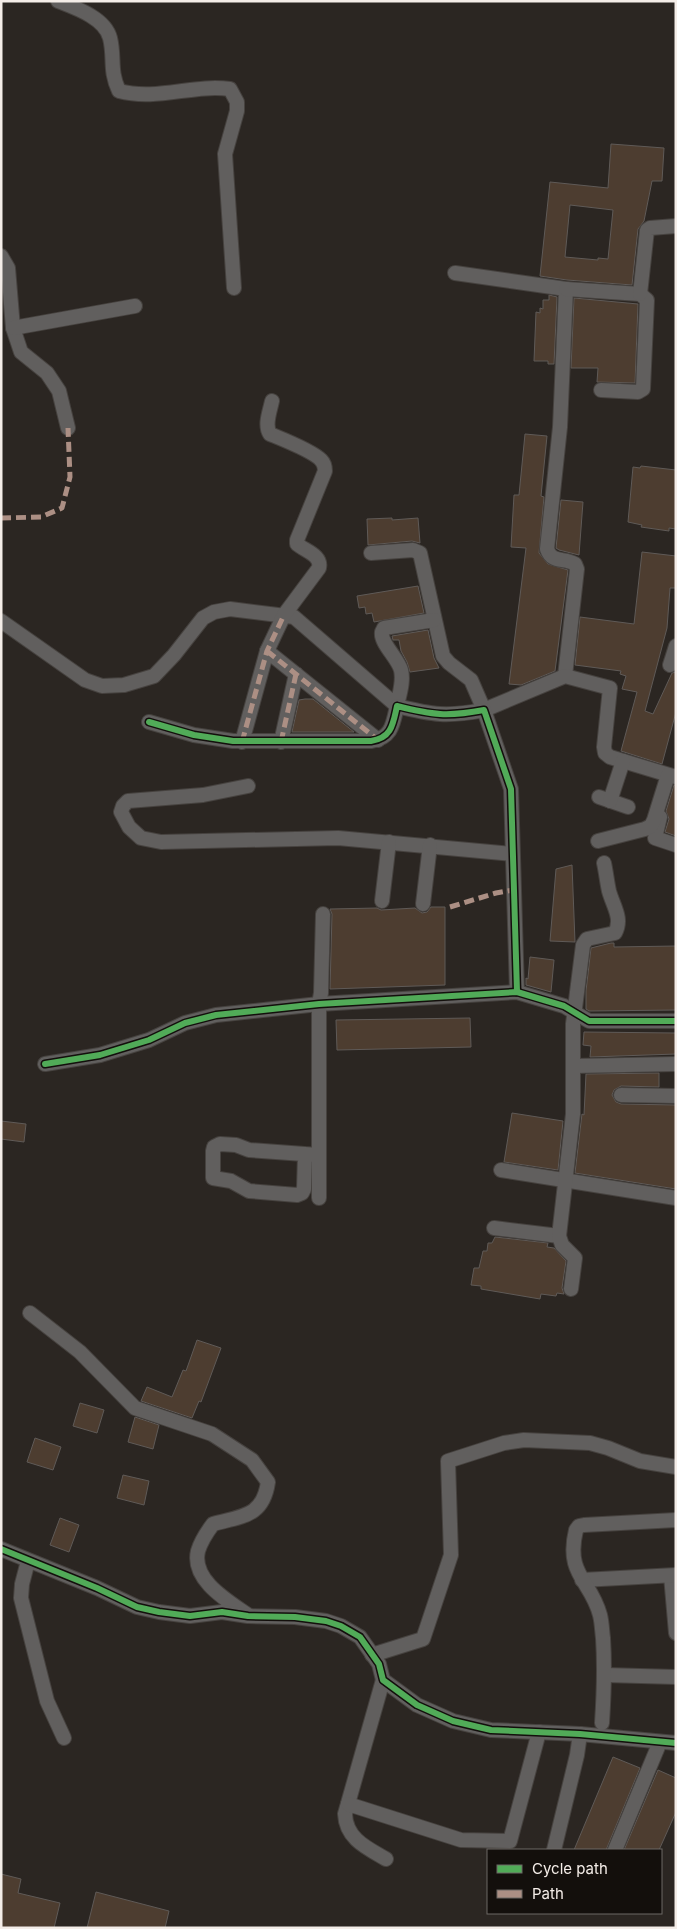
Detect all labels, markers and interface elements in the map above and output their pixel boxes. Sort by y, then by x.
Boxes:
legend [487,1849,662,1914]
text: Cycle path [532,1859,608,1878]
text: Path [532,1884,564,1903]

